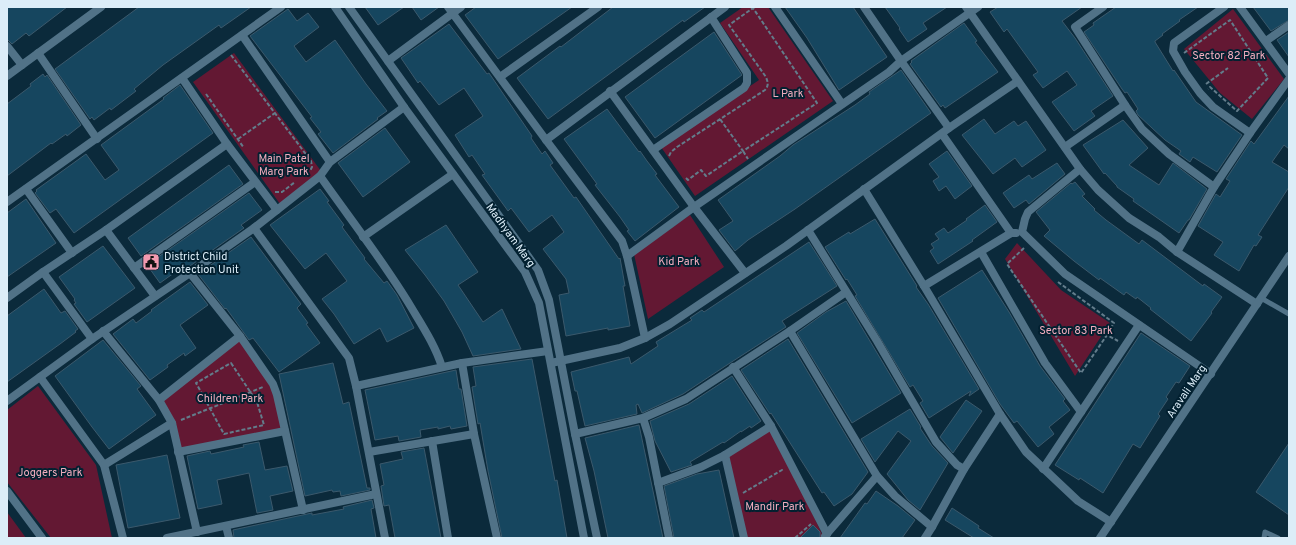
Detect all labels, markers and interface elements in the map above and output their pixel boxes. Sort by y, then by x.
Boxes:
park label: Sector 82 Park [1192,49,1266,63]
park label: L Park [772,87,804,101]
park label: Main Patel Marg Park [258,152,310,179]
street label: Madhyam Marg [483,201,538,270]
place label: District Child Protection Unit [164,250,239,277]
public building icon: District Child Protection Unit [141,252,161,272]
park label: Kid Park [658,255,700,269]
park label: Sector 83 Park [1039,324,1113,338]
street label: Aravali Marg [1164,362,1210,421]
park label: Children Park [197,392,263,406]
park label: Joggers Park [17,466,83,480]
park label: Mandir Park [745,500,805,514]

